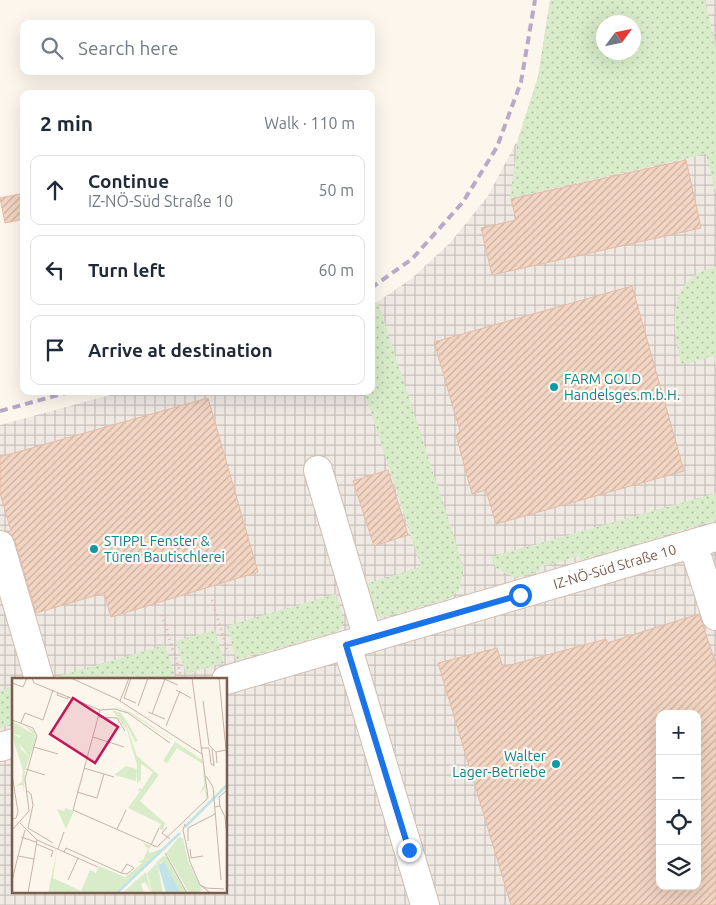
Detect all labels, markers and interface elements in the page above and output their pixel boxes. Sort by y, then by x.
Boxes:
north arrow [596,15,641,60]
search box [20,20,375,75]
icon: search [38,34,66,62]
text: Search here [78,37,178,59]
text: 2 min [40,111,93,135]
text: Walk · 110 m [264,114,355,132]
text: Continue [88,170,169,192]
icon: ahead [41,176,69,204]
text: 50 m [318,181,354,199]
text: IZ-NÖ-Süd Straße 10 [88,192,233,210]
icon: left [41,256,69,284]
text: Turn left [88,259,166,281]
text: 60 m [318,261,354,279]
icon: arrive [41,336,69,364]
text: Arrive at destination [88,339,273,361]
place label: FARM GOLD Handelsges.m.b.H. [564,371,680,403]
marker: FARM GOLD Handelsges.m.b.H. [548,381,560,393]
place label: STIPPL Fenster & Türen Bautischlerei [104,533,225,565]
street label: IZ-NÖ-Süd Straße 10 [551,541,678,592]
marker: STIPPL Fenster & Türen Bautischlerei [88,543,100,555]
route start [509,584,532,607]
inset map [12,678,228,892]
map controls [656,710,701,890]
button: + [656,710,701,755]
place label: Walter Lager-Betriebe [452,748,547,780]
button: − [656,755,701,800]
marker: Walter Lager-Betriebe [550,758,562,770]
button: locate [656,800,701,845]
route end [398,839,421,862]
button: layers [656,845,701,890]

